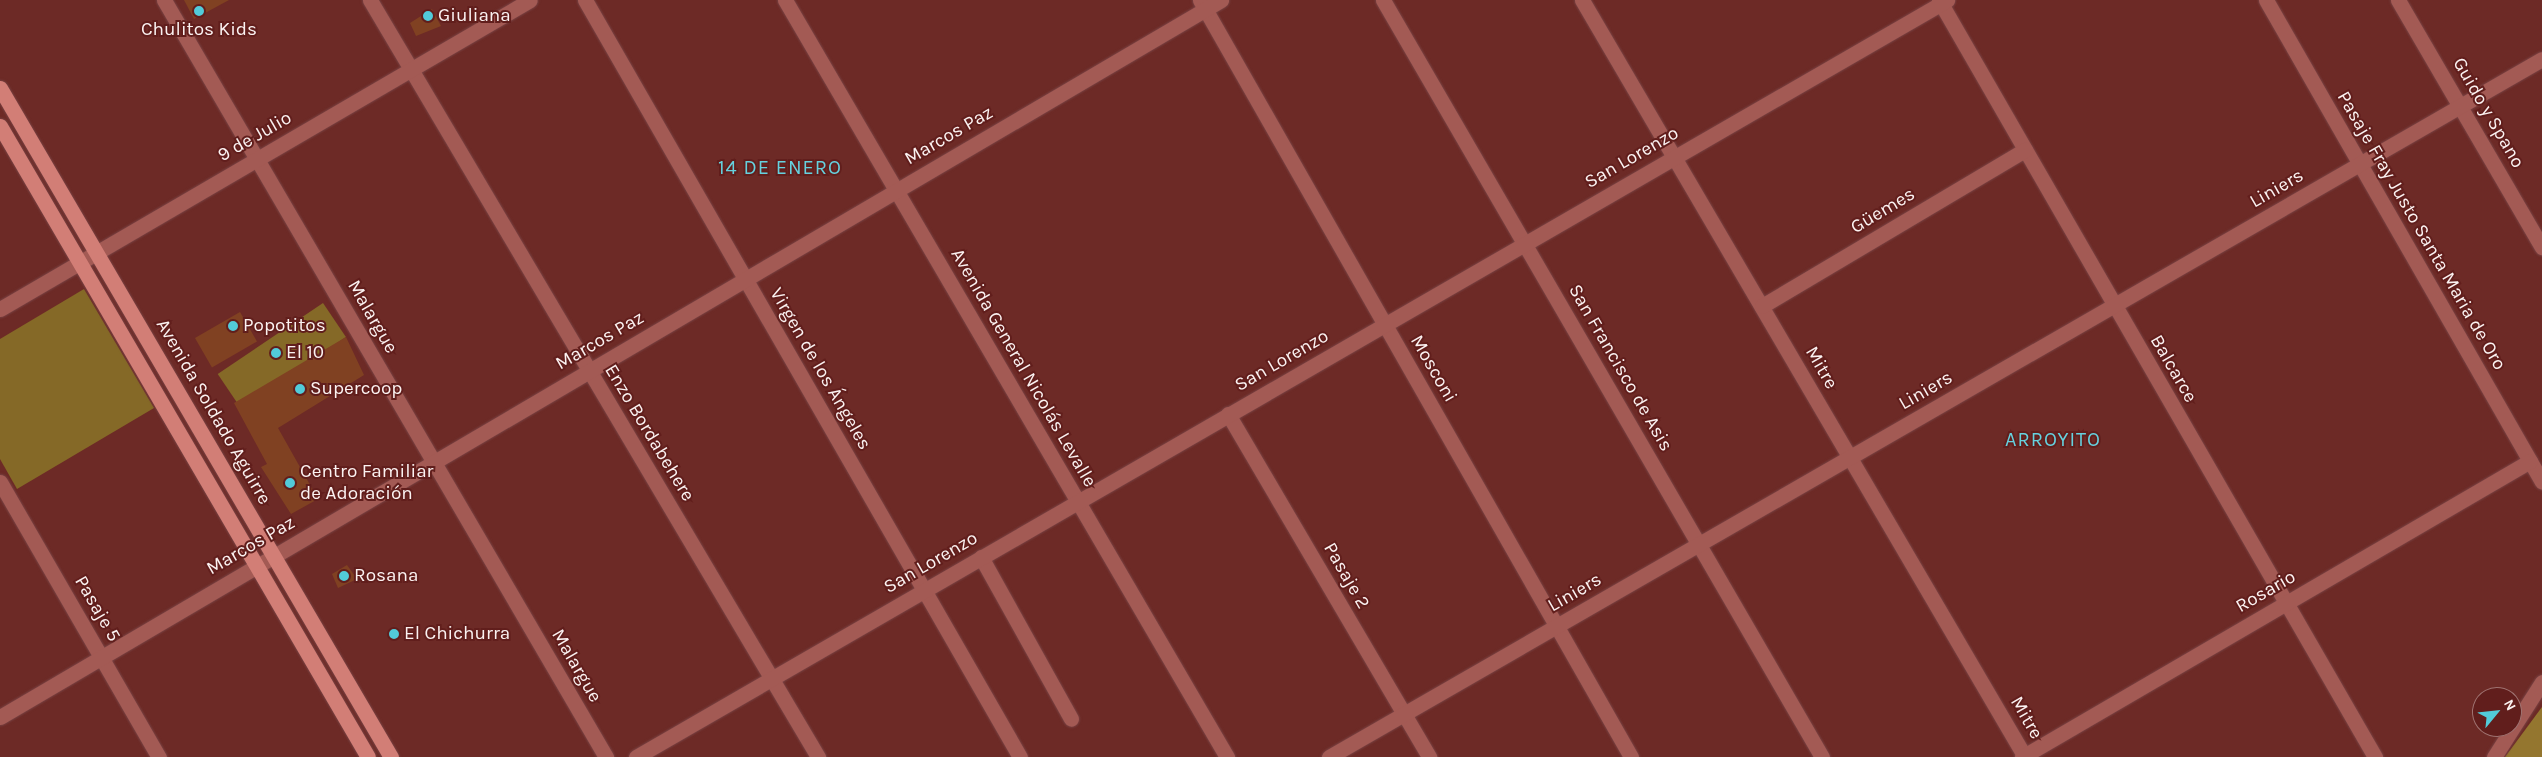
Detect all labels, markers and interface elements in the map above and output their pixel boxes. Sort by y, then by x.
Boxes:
marker: Chulitos Kids [193,5,205,17]
place label: Giuliana [438,5,511,27]
marker: Giuliana [422,10,434,22]
place label: Chulitos Kids [141,19,257,41]
street label: Guido y Spano [2447,54,2529,172]
street label: Pasaje Fray Justo Santa Maria de Oro [2332,88,2510,374]
street label: Marcos Paz [901,102,997,170]
street label: 9 de Julio [214,107,296,167]
street label: San Lorenzo [1581,122,1683,194]
district label: 14 DE ENERO [717,155,843,179]
street label: Liniers [2246,165,2308,213]
street label: Güemes [1847,183,1919,239]
street label: Avenida General Nicolás Levalle [945,245,1101,491]
street label: Malargue [342,276,402,358]
street label: San Francisco de Asis [1563,281,1677,455]
street label: Virgen de los Ángeles [764,284,876,454]
street label: Marcos Paz [552,307,648,375]
street label: Avenida Soldado Aguirre [150,315,276,509]
place label: Popotitos [243,315,326,337]
marker: Popotitos [227,320,239,332]
street label: San Lorenzo [1231,325,1333,397]
street label: Mosconi [1405,331,1461,407]
street label: Balcarce [2145,331,2201,407]
place label: El 10 [286,342,324,364]
street label: Mitre [1800,343,1842,393]
marker: El 10 [270,347,282,359]
street label: Enzo Bordabehere [599,360,699,506]
street label: Liniers [1895,367,1957,415]
place label: Supercoop [310,378,402,400]
marker: Supercoop [294,383,306,395]
district label: ARROYITO [2004,427,2102,451]
place label: Centro Familiar de Adoración [300,461,433,505]
marker: Centro Familiar de Adoración [284,477,296,489]
street label: Marcos Paz [203,512,299,580]
street label: San Lorenzo [880,527,982,599]
street label: Pasaje 2 [1318,539,1374,613]
place label: Rosana [354,565,418,587]
street label: Rosario [2232,566,2300,618]
street label: Liniers [1544,569,1606,617]
marker: Rosana [338,570,350,582]
street label: Pasaje 5 [69,572,125,646]
place label: El Chichurra [404,623,510,645]
street label: Malargue [546,625,606,707]
marker: El Chichurra [388,628,400,640]
north arrow [2472,687,2522,737]
street label: Mitre [2005,693,2047,743]
text: N [2500,697,2520,714]

